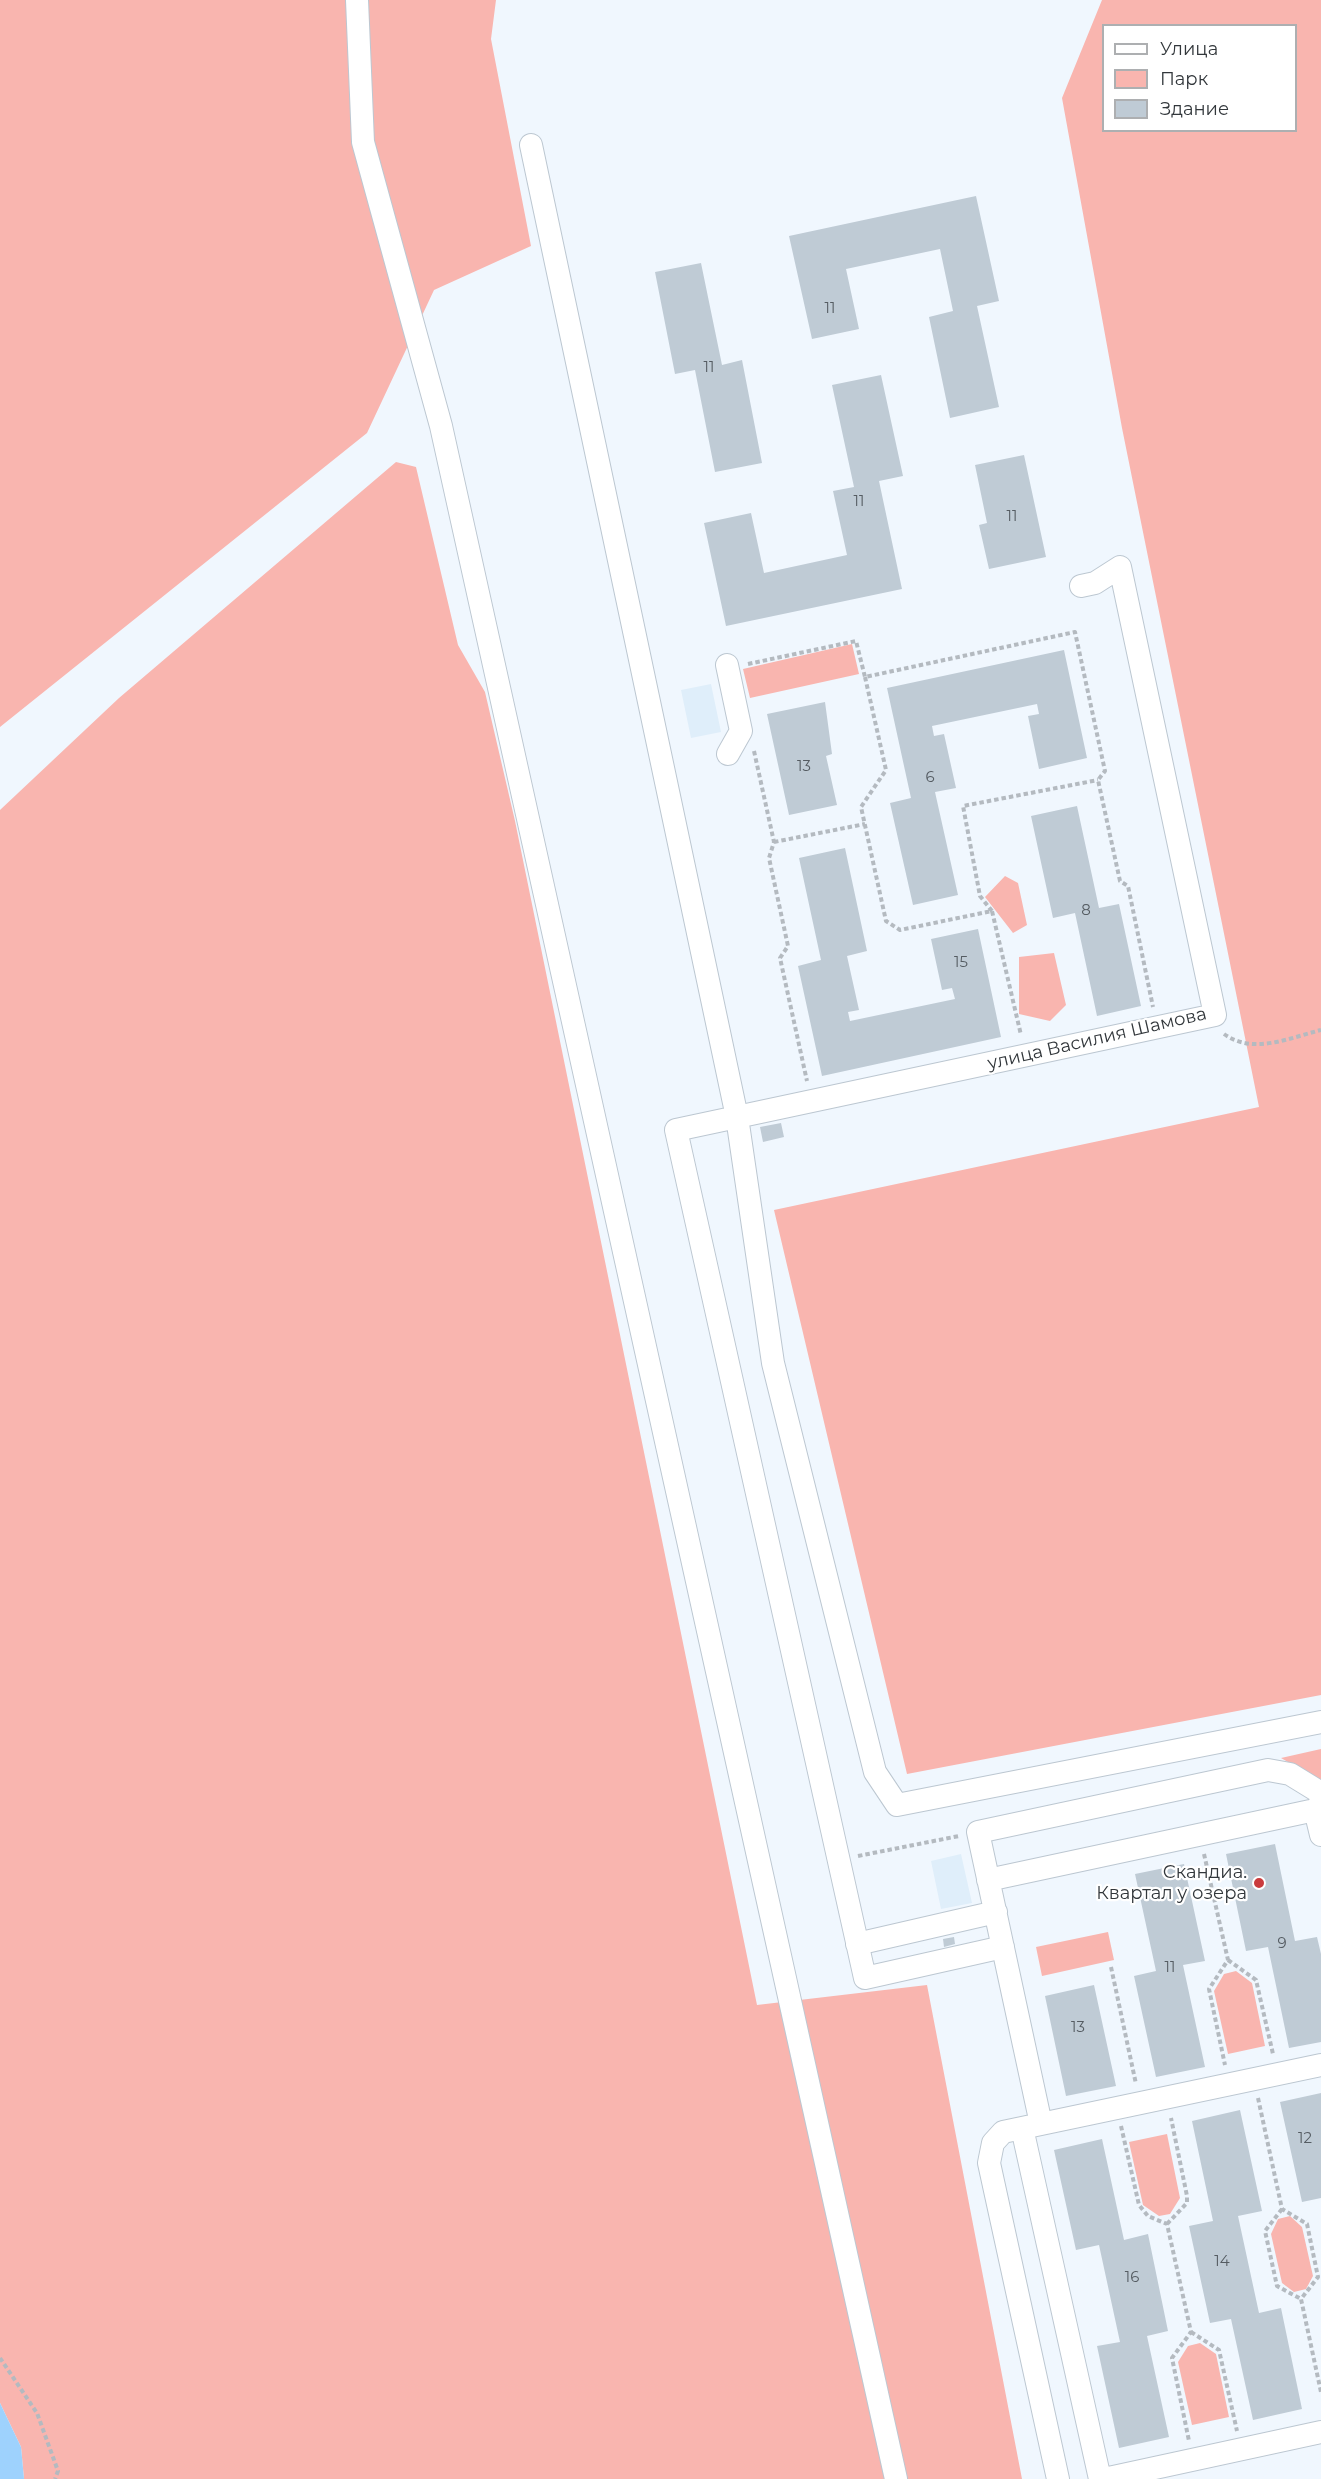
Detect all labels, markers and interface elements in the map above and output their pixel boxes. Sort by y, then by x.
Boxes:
legend [1102,24,1297,132]
text: Улица [1160,38,1218,60]
text: Парк [1160,68,1208,90]
text: Здание [1160,98,1229,120]
house number: 11 [825,300,835,318]
house number: 11 [704,359,714,377]
house number: 11 [854,493,864,511]
house number: 11 [1007,508,1017,526]
house number: 13 [797,758,811,776]
house number: 6 [925,769,935,787]
house number: 8 [1081,902,1091,920]
house number: 15 [954,954,968,972]
street label: улица Василия Шамова [985,1003,1209,1075]
place label: Скандиа. Квартал у озера [1096,1862,1247,1904]
marker: Скандиа. Квартал у озера [1252,1876,1266,1890]
house number: 9 [1277,1935,1287,1953]
house number: 11 [1165,1959,1175,1977]
house number: 13 [1071,2019,1085,2037]
house number: 12 [1298,2130,1312,2148]
house number: 14 [1214,2253,1230,2271]
house number: 16 [1125,2269,1139,2287]

